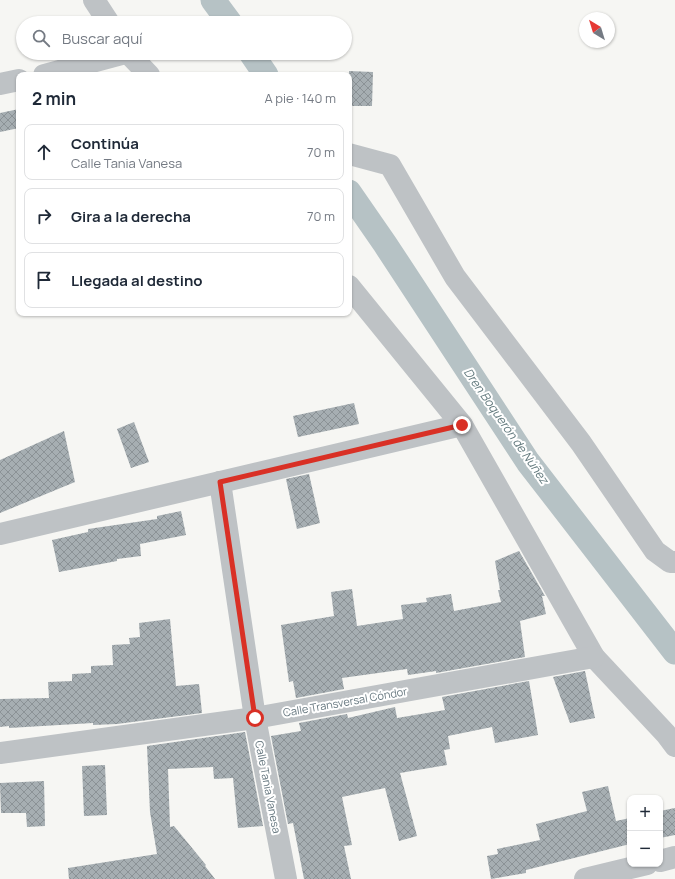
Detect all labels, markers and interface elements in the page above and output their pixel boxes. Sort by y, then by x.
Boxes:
north arrow [579,12,615,48]
search box [16,16,352,60]
icon: search [30,27,52,49]
text: Buscar aquí [62,28,143,49]
text: 2 min [32,87,76,110]
text: A pie · 140 m [264,89,336,107]
text: Continúa [71,133,139,154]
icon: ahead [33,141,55,163]
text: 70 m [307,143,335,161]
text: Calle Tania Vanesa [71,154,182,172]
icon: right [33,205,55,227]
text: Gira a la derecha [71,206,191,227]
text: 70 m [307,207,335,225]
icon: arrive [33,269,55,291]
text: Llegada al destino [71,270,203,291]
water label: Dren Boquerón de Núñez [460,365,554,488]
route end [453,416,471,434]
street label: Calle Transversal Cóndor [282,683,408,720]
route start [246,709,264,727]
street label: Calle Tania Vanesa [252,739,285,835]
map controls [627,795,663,867]
button: + [627,795,663,831]
button: − [627,831,663,867]

